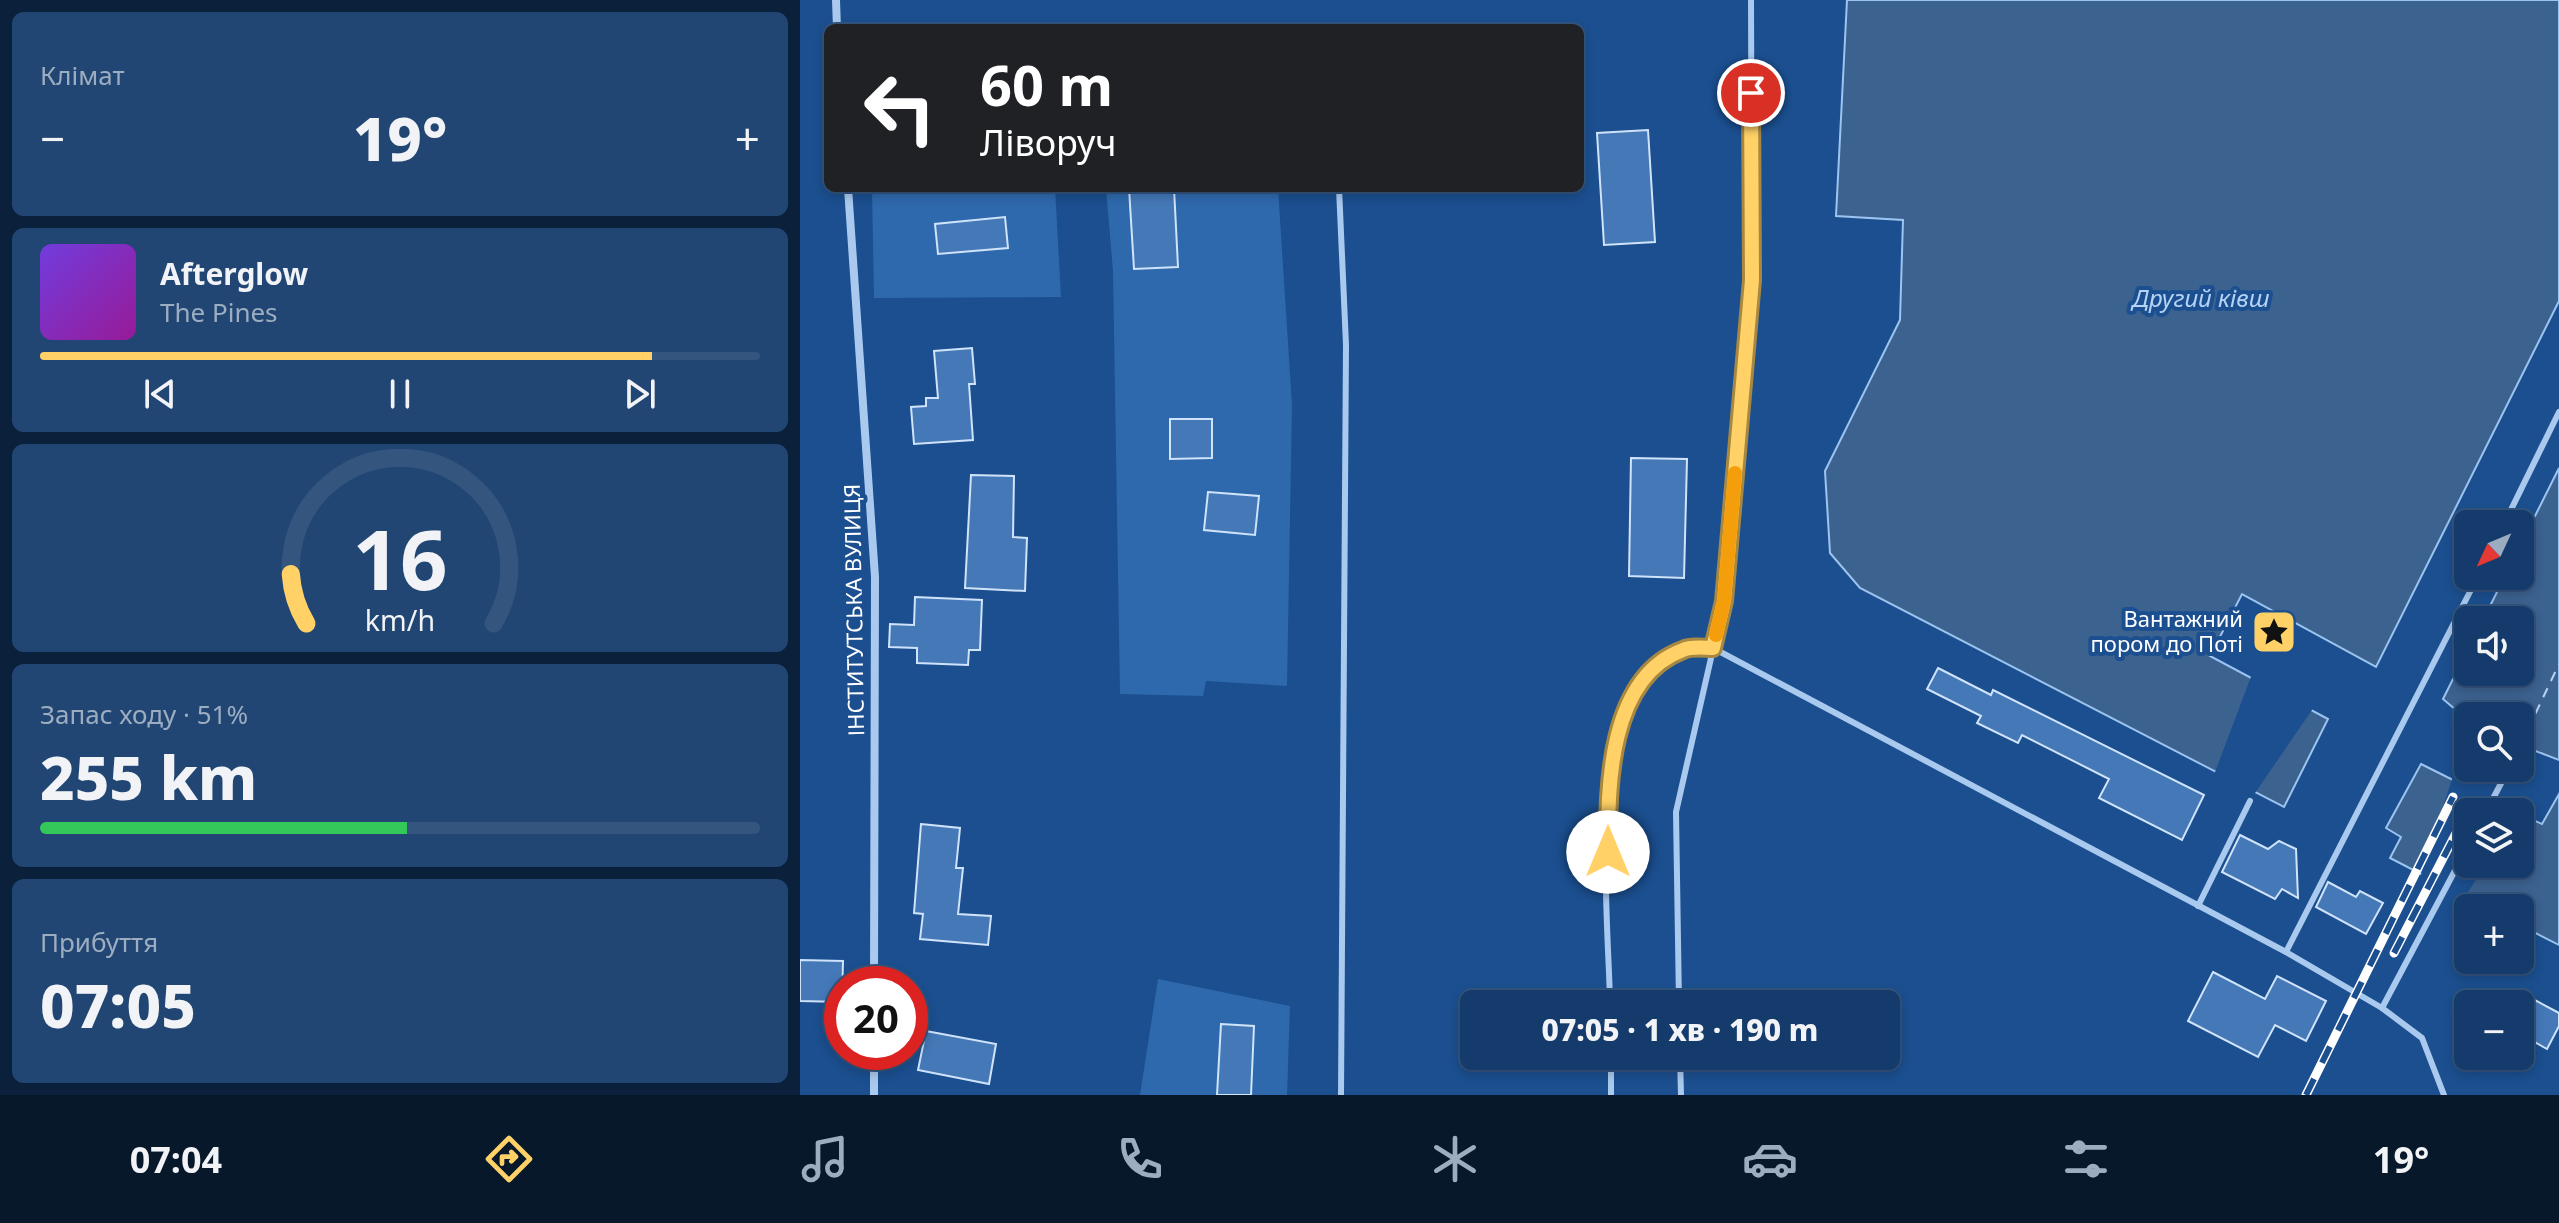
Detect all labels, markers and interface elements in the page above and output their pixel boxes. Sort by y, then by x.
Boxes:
text: 60 m [980,46,1113,122]
icon: left [848,56,952,160]
text: Клімат [40,57,124,93]
pin [1717,59,1785,127]
icon: arrive [1729,71,1773,115]
text: 19° [353,97,447,179]
text: − [40,108,65,168]
text: + [735,108,760,168]
text: Ліворуч [980,118,1116,167]
text: Afterglow [160,253,308,294]
water label: Другий ківш [2129,281,2270,314]
text: The Pines [160,294,278,330]
icon: previous [138,372,182,416]
icon: pause [378,372,422,416]
icon: next [618,372,662,416]
street label: ІНСТИТУТСЬКА ВУЛИЦЯ [836,484,870,736]
text: 16 [352,500,448,613]
north arrow [2454,510,2534,590]
map controls [2454,510,2534,1070]
text: km/h [365,600,435,639]
place label: Вантажний пором до Поті [2091,603,2243,658]
button: sound [2454,606,2534,686]
place icon: Вантажний пором до Поті [2250,608,2298,656]
text: Запас ходу · 51% [40,696,248,732]
button: search [2454,702,2534,782]
text: 255 km [40,736,257,818]
button: layers [2454,798,2534,878]
position arrow [1566,810,1650,894]
button: + [2454,894,2534,974]
text: Прибуття [40,924,158,960]
text: 07:05 [40,964,196,1046]
speed limit sign: 20 [824,966,928,1070]
button: − [2454,990,2534,1070]
text: 07:05 · 1 хв · 190 m [1542,1009,1818,1050]
icon: directions [481,1131,537,1187]
icon: music [797,1131,853,1187]
icon: phone [1112,1131,1168,1187]
icon: climate [1427,1131,1483,1187]
icon: car [1742,1131,1798,1187]
icon: filters [2058,1131,2114,1187]
text: 07:04 [130,1135,222,1184]
text: 19° [2373,1135,2429,1184]

